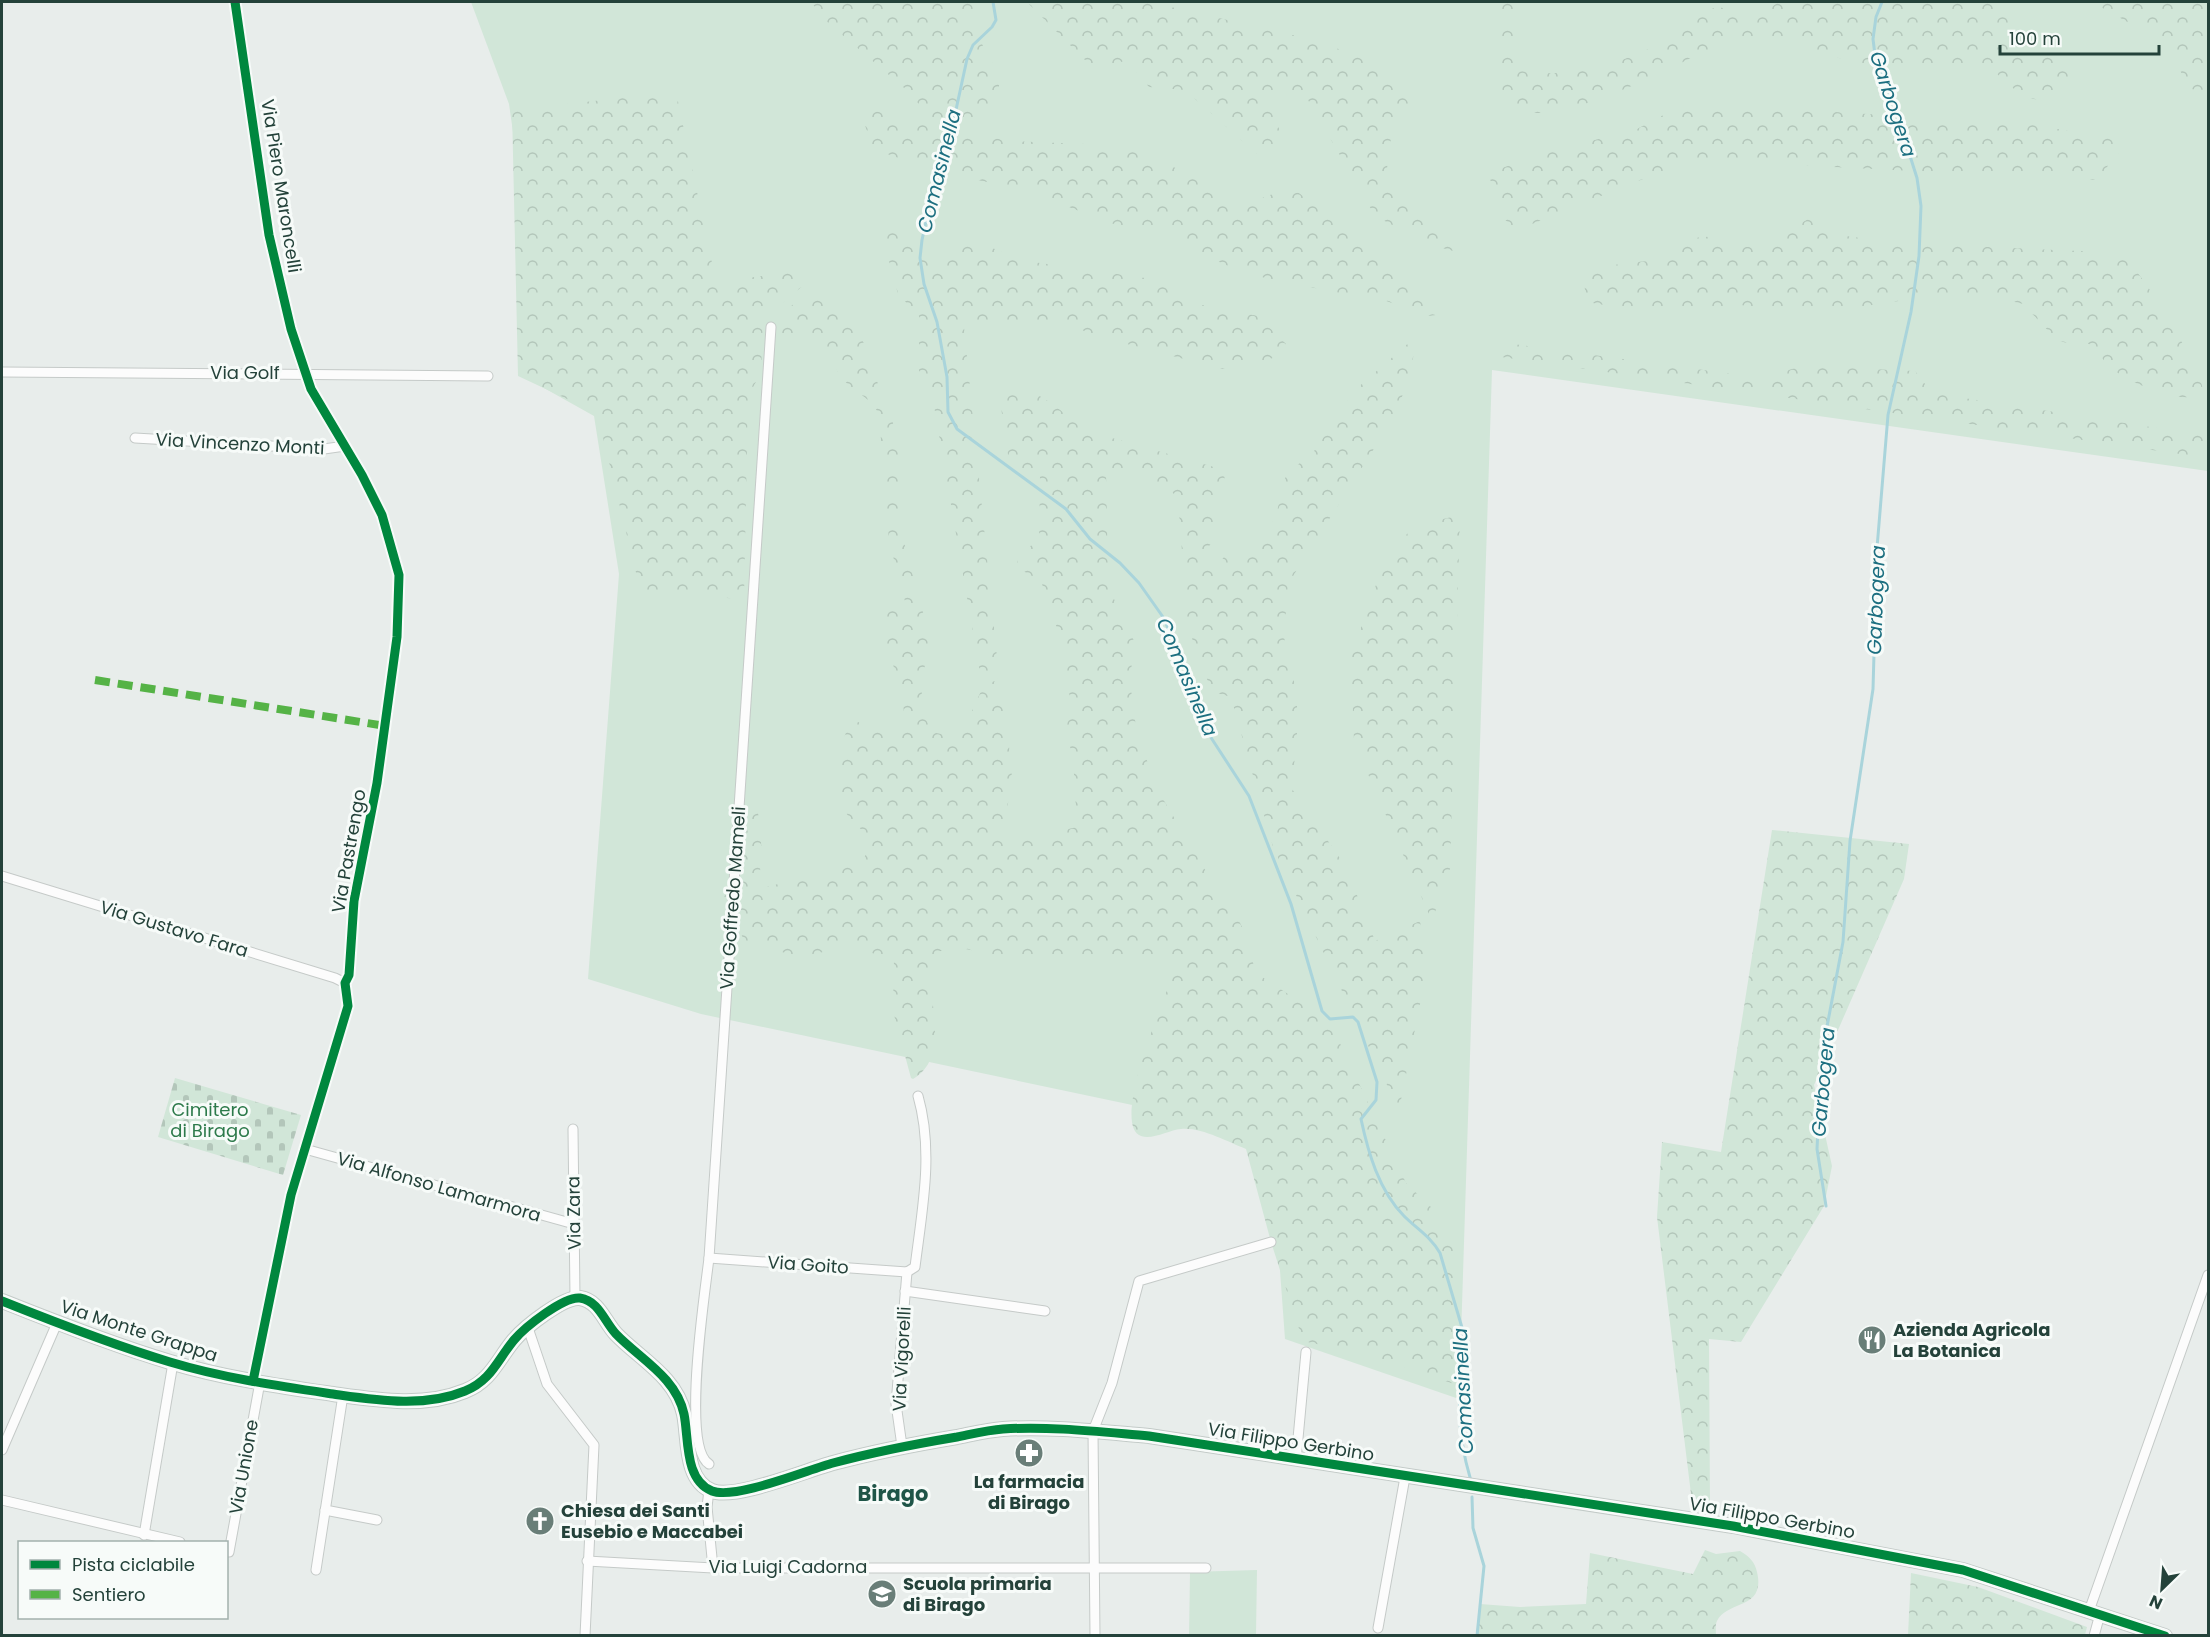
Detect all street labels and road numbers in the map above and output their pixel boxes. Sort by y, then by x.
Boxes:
street label: Via Piero Maroncelli [255,97,308,275]
street label: Via Golf [210,360,280,385]
street label: Via Vincenzo Monti [155,427,325,460]
street label: Via Pastrengo [325,787,372,915]
street label: Via Goffredo Mameli [714,806,751,990]
street label: Via Gustavo Fara [97,894,251,963]
street label: Via Alfonso Lamarmora [334,1145,544,1228]
street label: Via Zara [560,1176,587,1250]
street label: Via Goito [766,1249,850,1280]
street label: Via Monte Grappa [57,1293,221,1368]
street label: Via Vigorelli [886,1306,917,1412]
street label: Via Filippo Gerbino [1206,1416,1376,1467]
street label: Via Unione [223,1418,264,1516]
street label: Via Filippo Gerbino [1687,1491,1857,1544]
street label: Via Luigi Cadorna [709,1554,867,1579]

